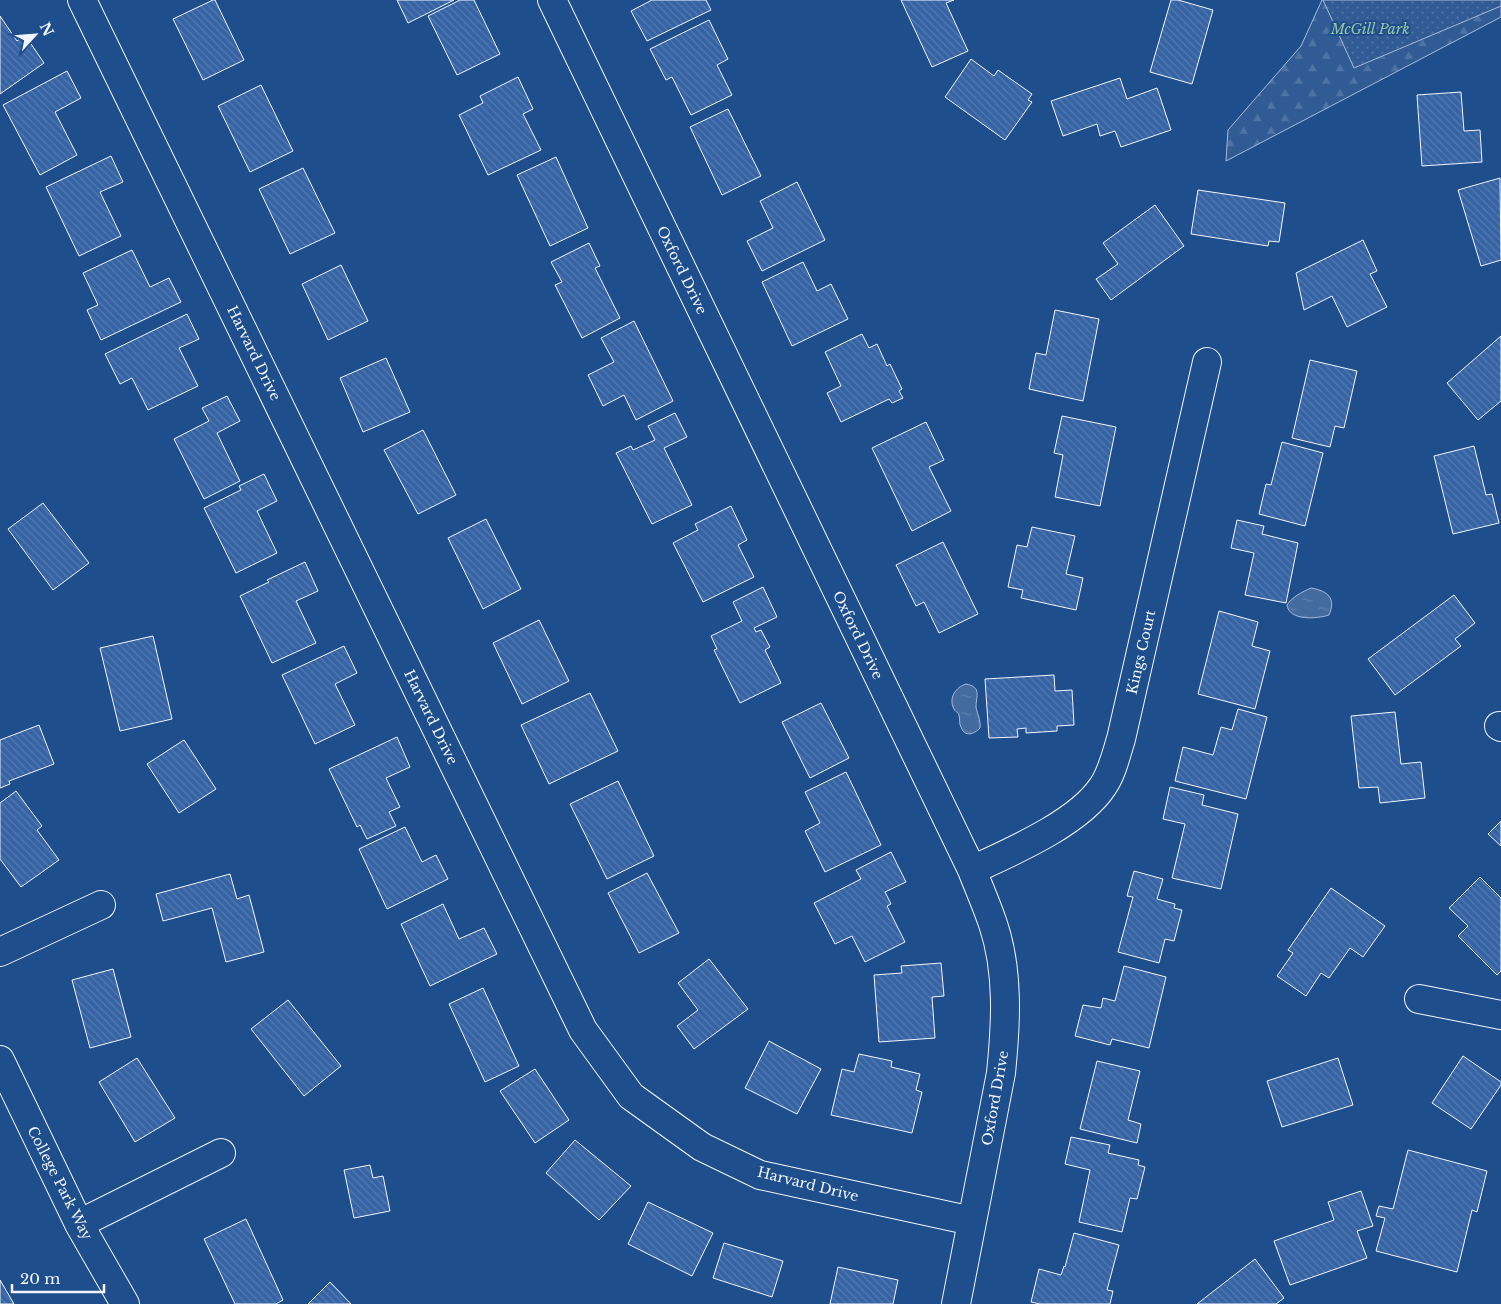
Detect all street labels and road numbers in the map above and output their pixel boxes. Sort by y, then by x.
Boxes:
street label: Oxford Drive [653,223,711,317]
street label: Harvard Drive [223,303,285,403]
street label: Oxford Drive [829,588,887,682]
street label: Kings Court [1123,607,1160,696]
street label: Harvard Drive [400,667,462,767]
street label: Oxford Drive [978,1049,1012,1147]
street label: College Park Way [24,1123,96,1243]
street label: Harvard Drive [756,1163,860,1205]

